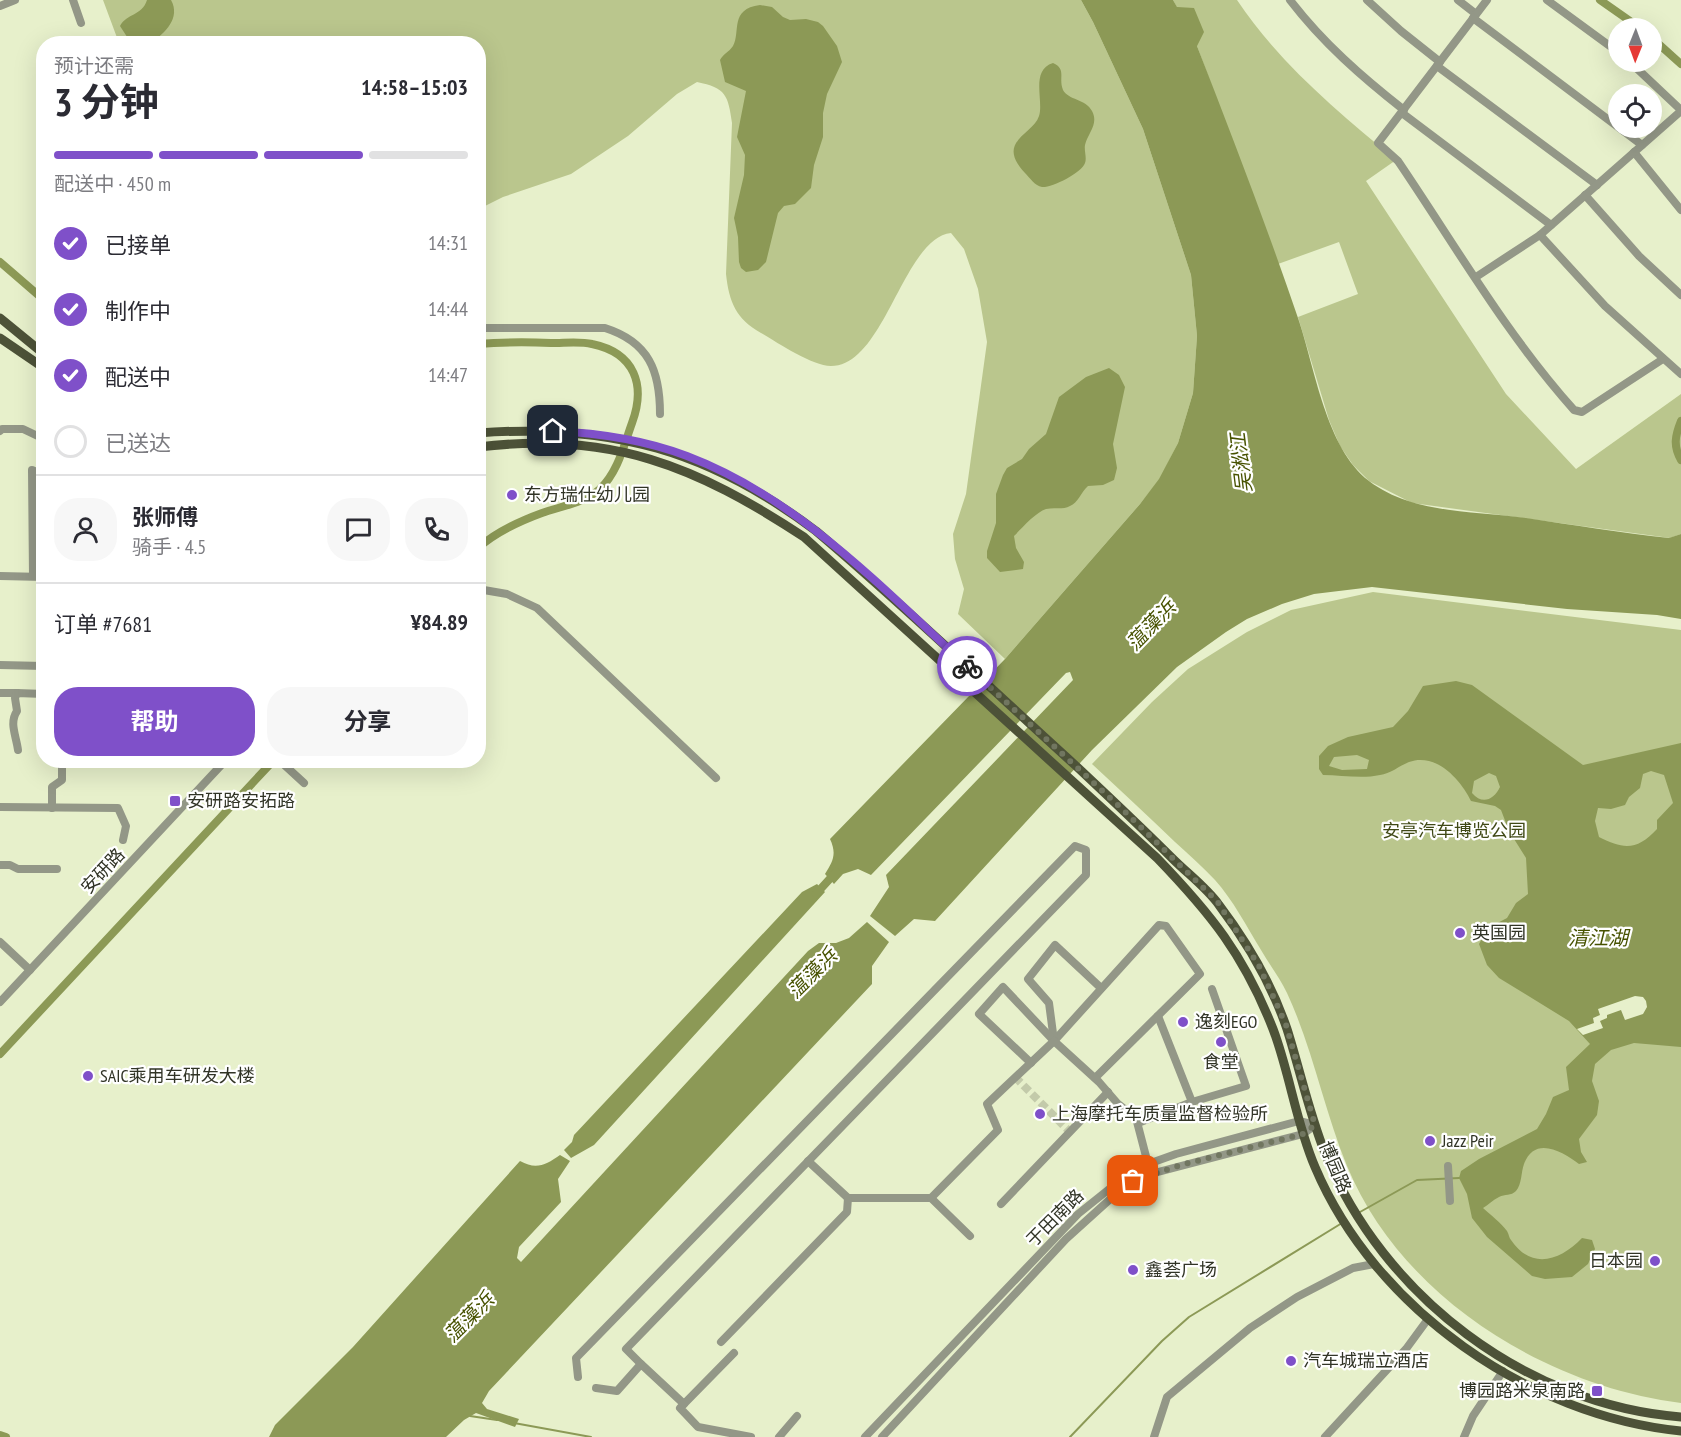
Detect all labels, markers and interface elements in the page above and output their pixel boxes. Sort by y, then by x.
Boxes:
north arrow [1608,18,1662,72]
map controls [1608,18,1662,138]
text: 预计还需 [54,53,134,79]
text: 14:58–15:03 [361,73,468,101]
text: 3 分钟 [54,76,159,127]
button: locate [1608,84,1662,138]
text: 配送中 · 450 m [54,171,171,197]
icon: check [54,227,87,260]
text: 14:31 [428,230,468,256]
text: 已接单 [105,231,171,259]
icon: check [54,293,87,326]
text: 14:44 [428,296,468,322]
text: 制作中 [105,297,171,325]
icon: check [54,359,87,392]
text: 14:47 [428,362,468,388]
text: 配送中 [105,363,171,391]
pin [527,405,578,456]
icon: home [536,414,569,447]
text: 已送达 [105,429,171,457]
water label: 吴淞江 [1224,430,1258,494]
place label: 东方瑞仕幼儿园 [524,483,650,506]
marker: 东方瑞仕幼儿园 [505,488,519,502]
button: person [54,498,117,561]
button: chat [327,498,390,561]
button: phone [405,498,468,561]
text: 张师傅 [132,503,198,531]
text: 骑手 · 4.5 [132,534,206,560]
water label: 蕰藻浜 [1121,593,1183,656]
text: ¥84.89 [411,608,468,636]
text: 订单 #7681 [54,610,152,638]
courier [937,636,997,696]
icon: bike [951,650,984,683]
button: 帮助 [54,687,255,756]
button: 分享 [267,687,468,756]
place label: 安研路安拓路 [187,789,295,812]
marker: 安研路安拓路 [168,794,182,808]
park label: 安亭汽车博览公园 [1382,819,1526,842]
street label: 安研路 [76,843,129,898]
place label: 英国园 [1472,921,1526,944]
water label: 清江湖 [1568,925,1631,951]
marker: 英国园 [1453,926,1467,940]
water label: 蕰藻浜 [782,941,844,1003]
place label: 逸刻EGO [1195,1010,1258,1033]
marker: 逸刻EGO [1176,1015,1190,1029]
marker: 食堂 [1214,1035,1228,1049]
place label: 食堂 [1203,1050,1239,1073]
place label: SAIC乘用车研发大楼 [100,1064,255,1087]
marker: SAIC乘用车研发大楼 [81,1069,95,1083]
place label: 上海摩托车质量监督检验所 [1052,1102,1268,1125]
marker: 上海摩托车质量监督检验所 [1033,1107,1047,1121]
place label: Jazz Peir [1441,1129,1494,1152]
marker: Jazz Peir [1423,1134,1437,1148]
street label: 博园路 [1314,1137,1357,1196]
pin [1107,1155,1158,1206]
icon: bag [1116,1164,1149,1197]
street label: 于田南路 [1021,1184,1088,1251]
place label: 日本园 [1589,1249,1643,1272]
marker: 日本园 [1648,1254,1662,1268]
place label: 鑫荟广场 [1145,1258,1217,1281]
marker: 鑫荟广场 [1126,1263,1140,1277]
water label: 蕰藻浜 [439,1285,501,1347]
place label: 汽车城瑞立酒店 [1303,1349,1429,1372]
marker: 汽车城瑞立酒店 [1284,1354,1298,1368]
place label: 博园路米泉南路 [1459,1379,1585,1402]
marker: 博园路米泉南路 [1590,1384,1604,1398]

